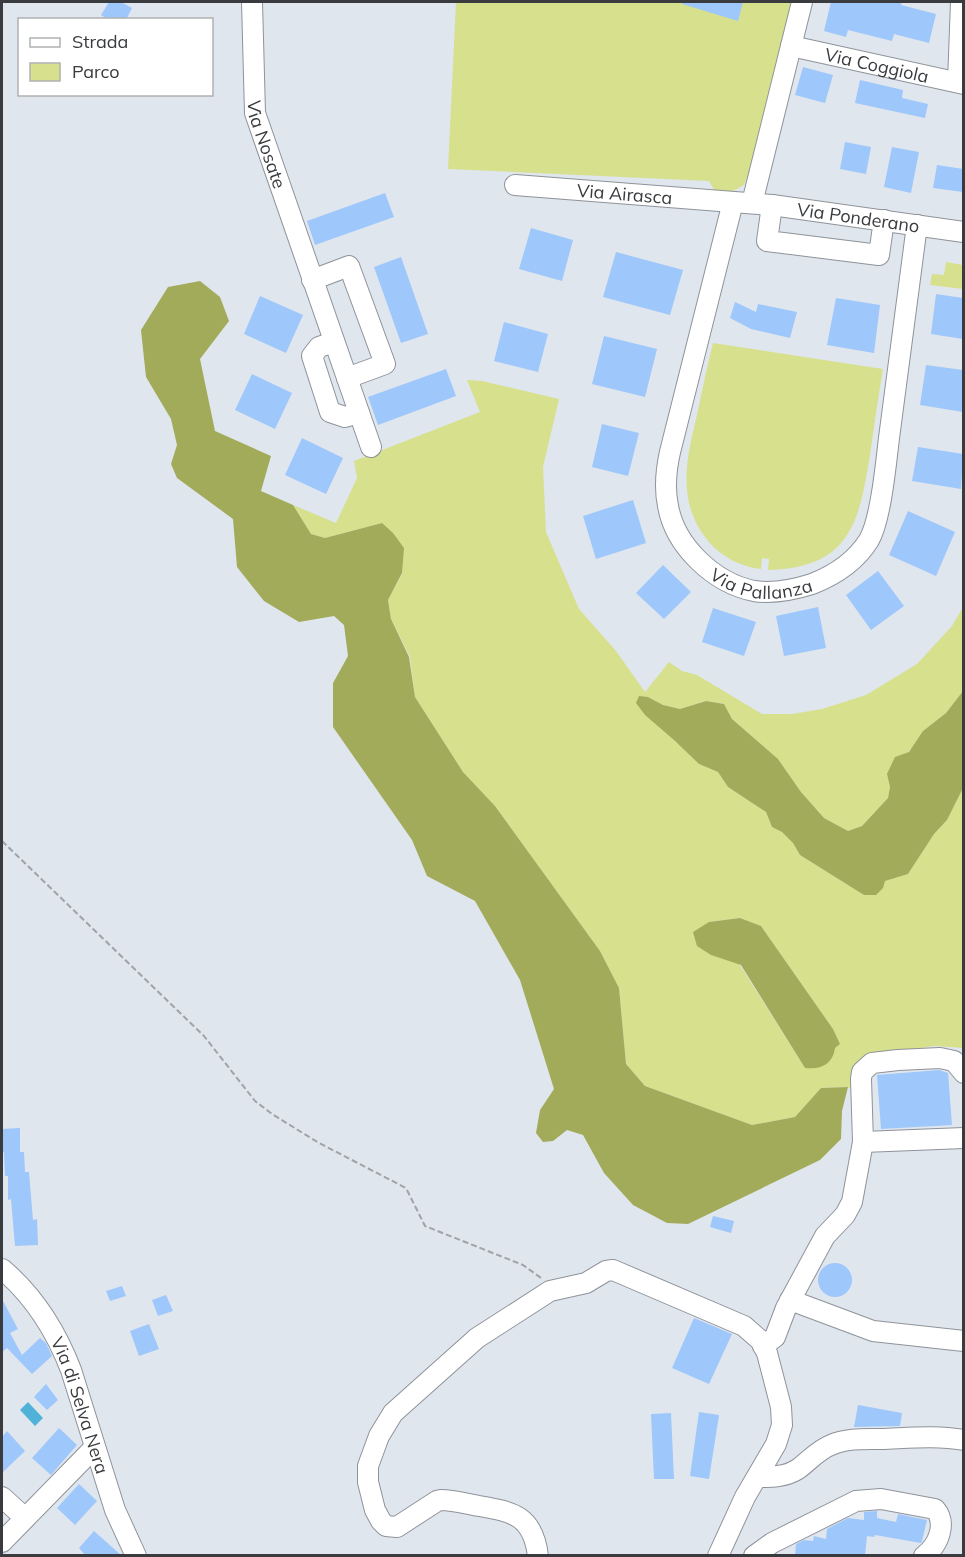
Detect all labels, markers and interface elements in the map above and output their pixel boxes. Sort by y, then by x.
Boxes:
legend [18,18,213,96]
text: Strada [72,30,128,53]
street label: Via Coggiola [823,42,931,87]
text: Parco [72,60,120,83]
street label: Via Nosate [243,100,292,191]
street label: Via Airasca [576,178,673,209]
street label: Via Ponderano [796,197,921,237]
street label: Via Pallanza [706,563,815,604]
street label: Via di Selva Nera [46,1333,114,1476]

